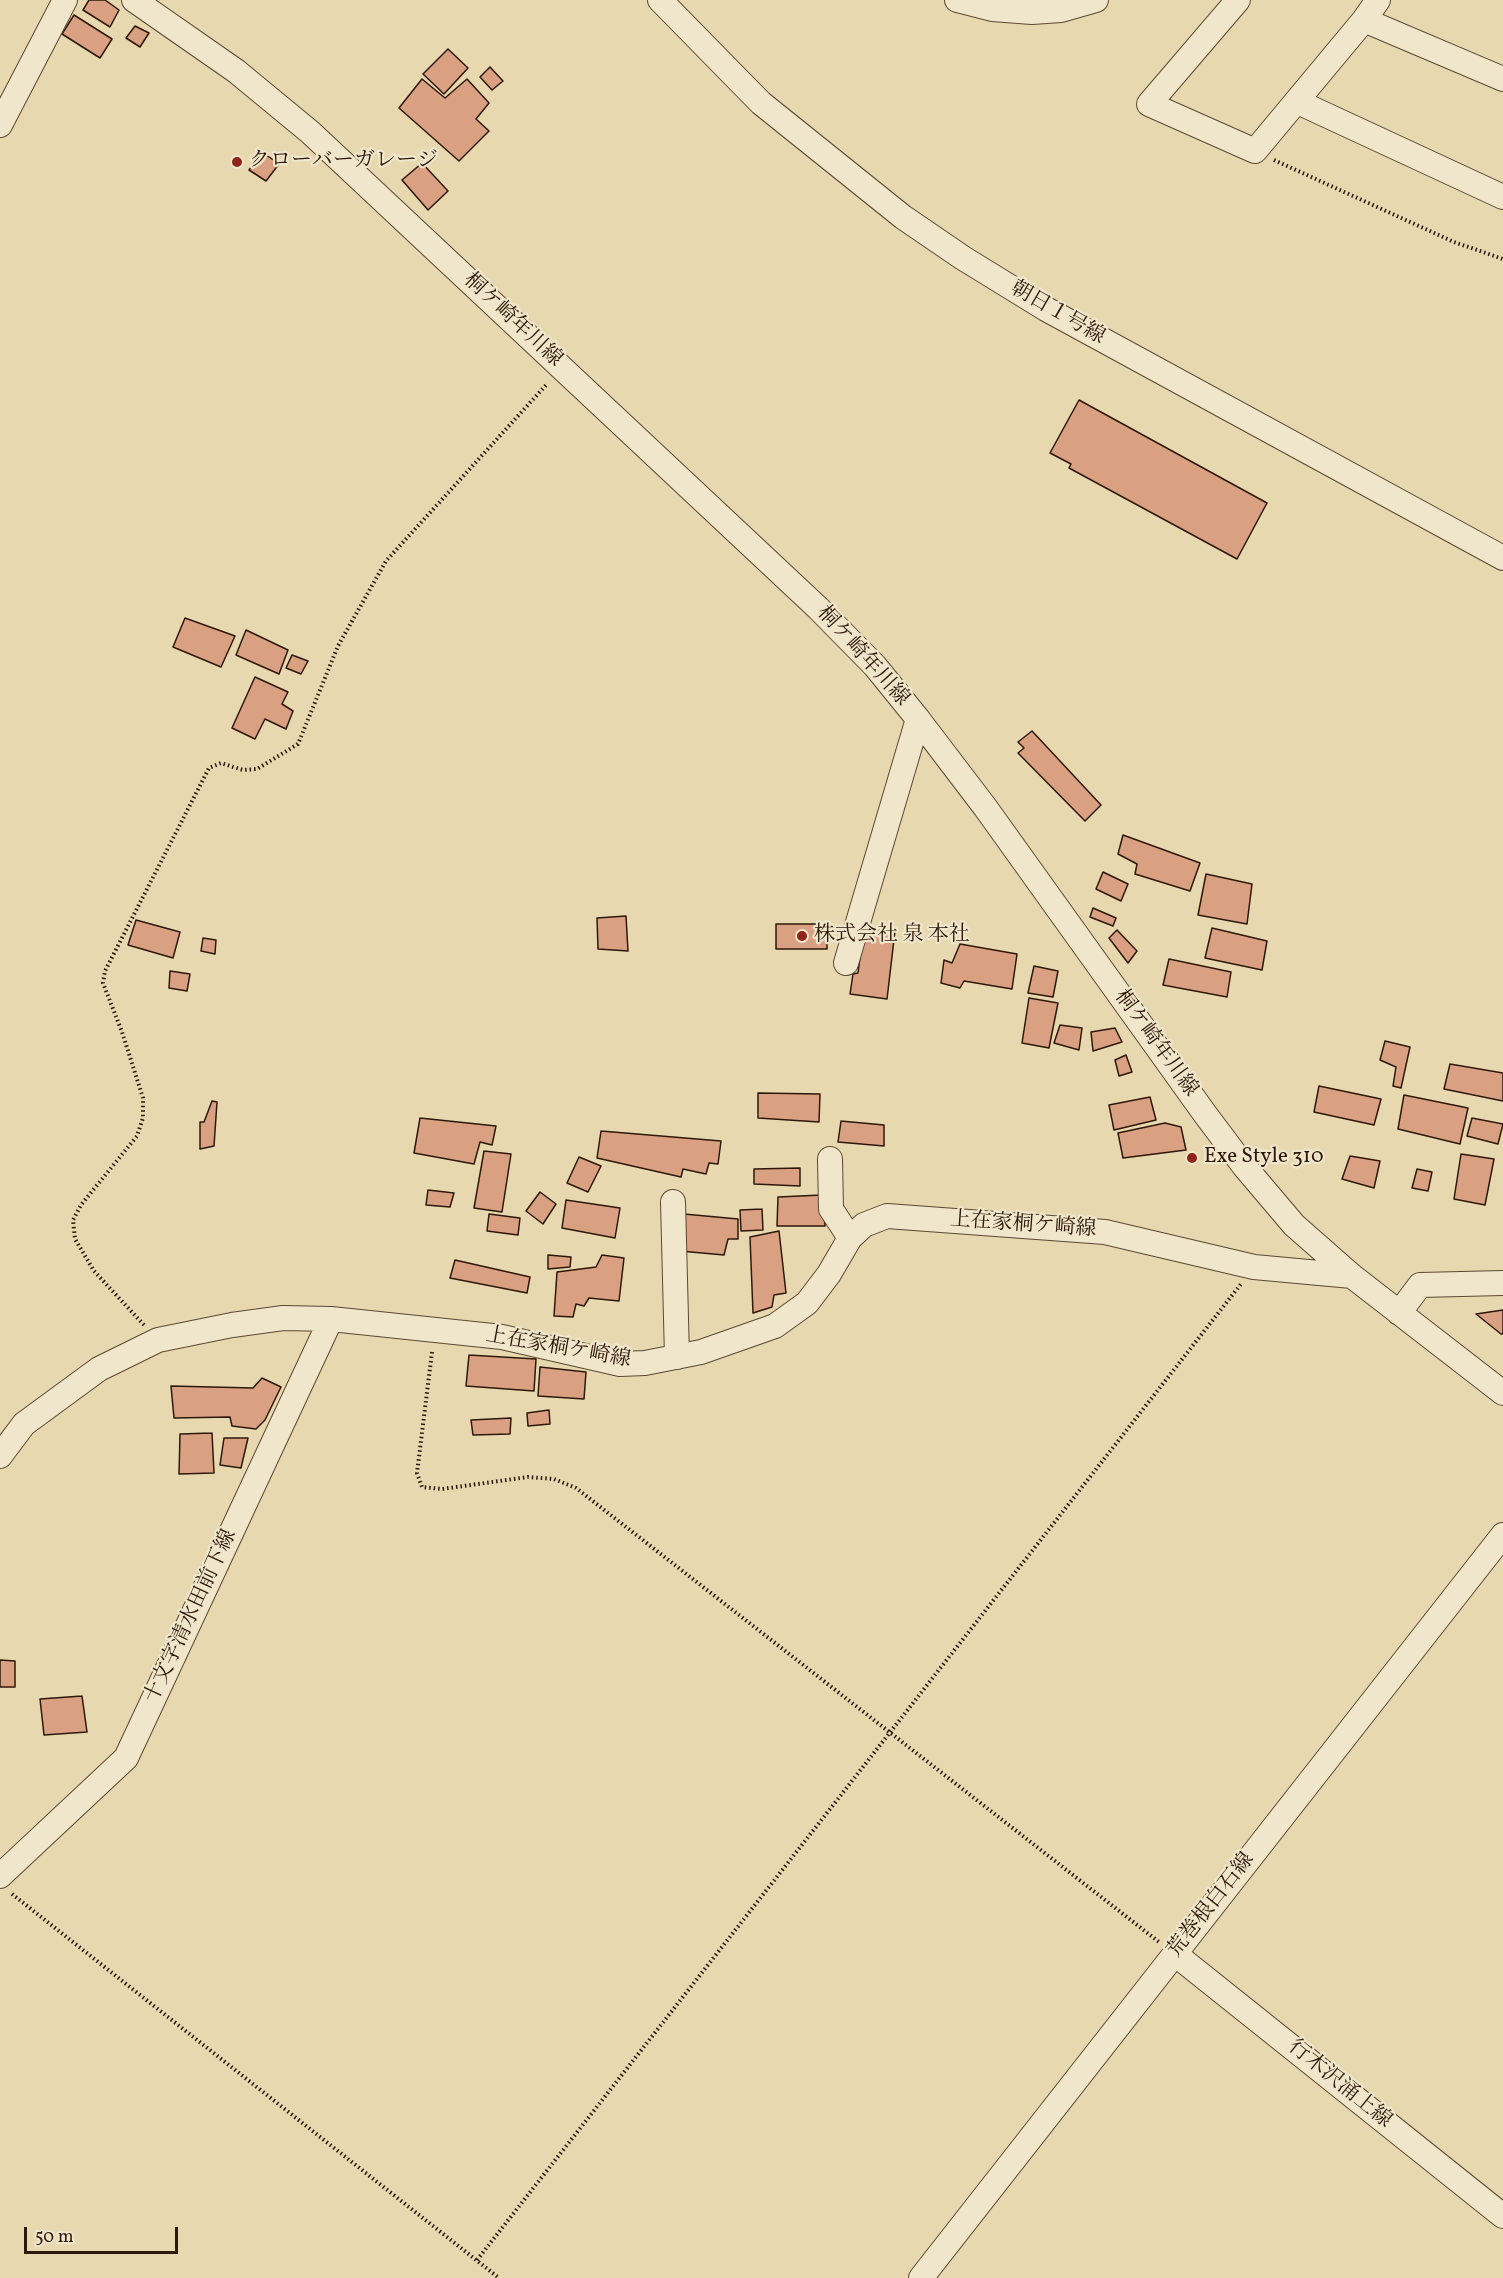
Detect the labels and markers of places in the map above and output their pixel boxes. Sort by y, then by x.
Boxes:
place label: クローバーガレージ [249,149,438,175]
marker: クローバーガレージ [230,155,244,169]
place label: 株式会社 泉 本社 [814,923,969,949]
marker: 株式会社 泉 本社 [795,929,809,943]
place label: Exe Style 310 [1204,1145,1324,1171]
marker: Exe Style 310 [1185,1151,1199,1165]

